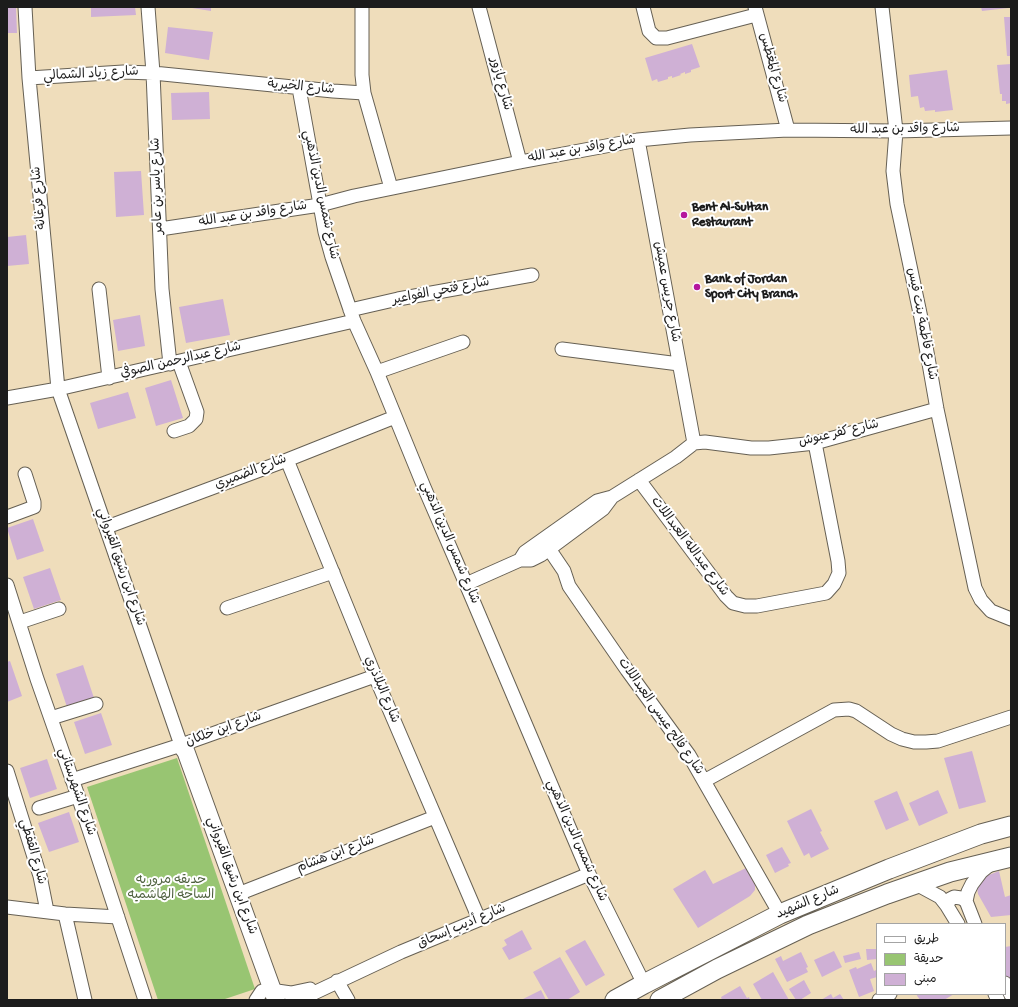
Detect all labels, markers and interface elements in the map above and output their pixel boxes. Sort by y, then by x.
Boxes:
street label: شارع المغطس [755,31,789,105]
street label: شارع يازور [485,56,515,112]
street label: شارع زياد الشمالي [43,65,139,85]
street label: شارع الخيرية [267,77,335,99]
street label: شارع واقد بن عبد الله [850,121,960,139]
street label: شارع شمس الدين الذهبي [299,129,341,261]
street label: شارع واقد بن عبد الله [527,133,637,167]
street label: شارع ياسر بن عامر [149,137,167,235]
street label: شارع فرغانة [29,166,51,230]
street label: شارع واقد بن عبد الله [198,199,308,231]
place label: Bent Al-Sultan Restaurant [692,200,768,231]
marker: Bent Al-Sultan Restaurant [679,210,689,220]
street label: شارع جريس عميش [649,240,683,344]
street label: شارع فاطمة بنت قيس [902,267,940,381]
place label: Bank of Jordan Sport City Branch [705,272,798,303]
street label: شارع فتحي الفواعير [391,275,491,309]
marker: Bank of Jordan Sport City Branch [692,282,702,292]
street label: شارع عبدالرحمن الصوفي [119,340,243,382]
street label: شارع كفر عبوش [797,417,881,451]
street label: شارع الضميري [213,452,289,494]
street label: شارع شمس الدين الذهبي [416,479,482,607]
street label: شارع عبدالله العبداللات [647,494,731,600]
street label: شارع ابن رشيق القيرواني [92,506,148,628]
street label: شارع البلاذري [360,654,402,726]
street label: شارع فالح عيسى العبداللات [614,656,706,778]
street label: شارع ابن خلكان [184,709,264,751]
street label: شارع الشهرستاني [54,746,98,838]
street label: شارع شمس الدين الذهبي [542,778,610,904]
street label: شارع ابن رشيق القيرواني [202,815,260,937]
street label: شارع القفطي [15,817,49,887]
street label: شارع ابن هشام [295,833,377,877]
park label: حديقه مروريه الساحه الهاشميه [128,873,214,904]
street label: شارع الشهيد [774,883,842,923]
street label: شارع أديب إسحاق [415,901,509,953]
legend [876,923,1006,995]
text: طريق [914,933,939,947]
text: حديقة [914,953,943,967]
text: مبنى [914,973,937,987]

